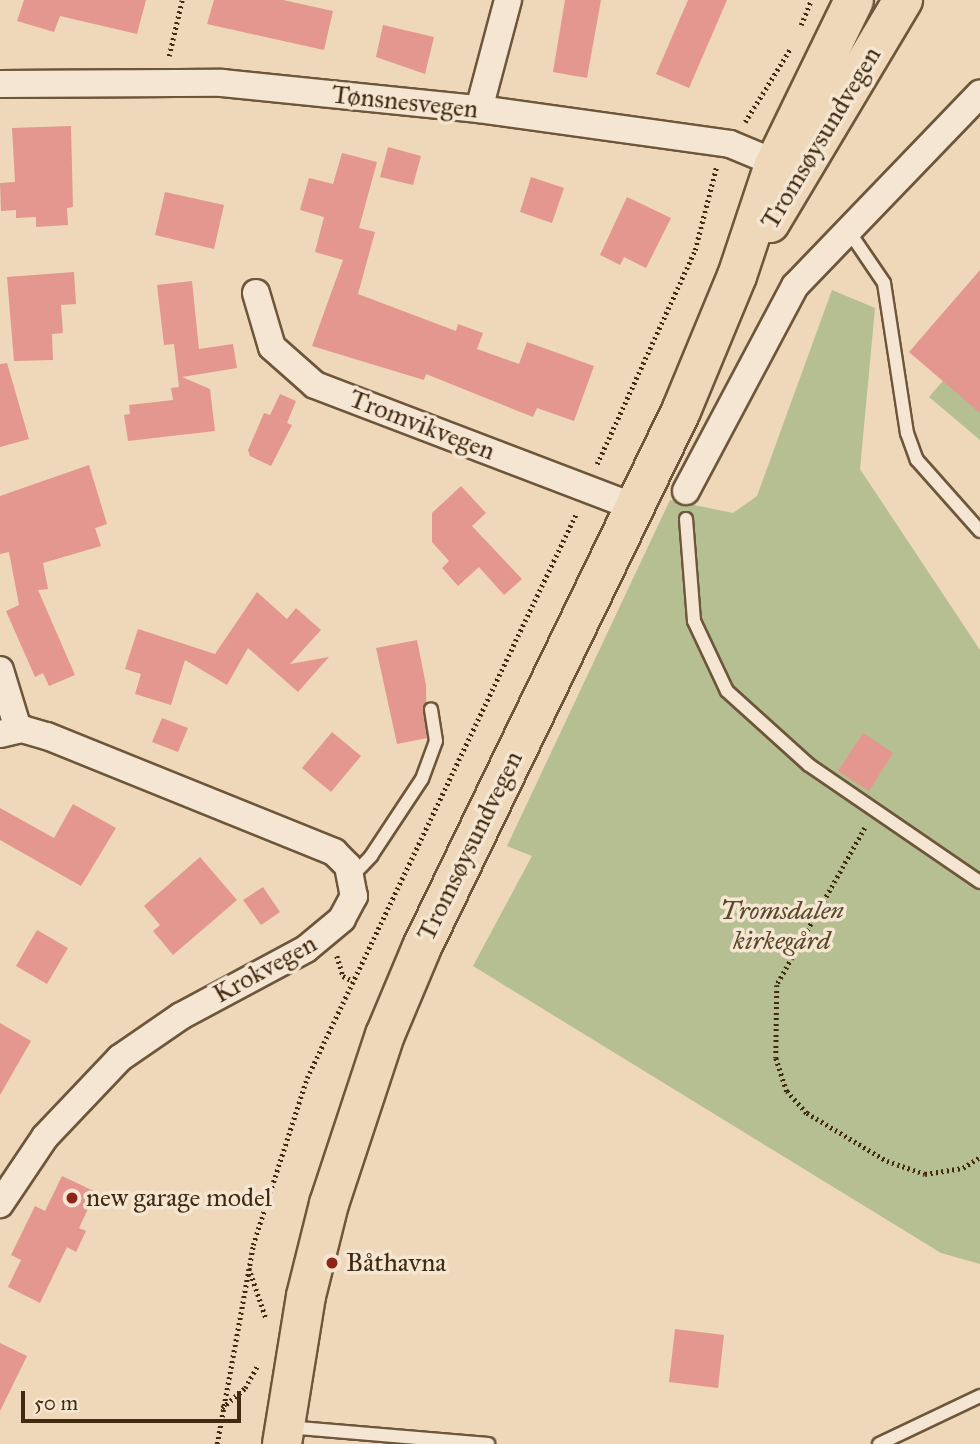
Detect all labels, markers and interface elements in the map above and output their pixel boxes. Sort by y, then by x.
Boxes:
street label: Tromsøysundvegen [754,41,888,235]
street label: Tønsnesvegen [330,79,480,125]
street label: Tromvikvegen [345,383,499,467]
street label: Tromsøysundvegen [411,746,529,946]
park label: Tromsdalen kirkegård [720,895,844,956]
street label: Krokvegen [208,928,322,1010]
place label: new garage model [86,1182,272,1214]
marker: new garage model [64,1190,80,1206]
place label: Båthavna [346,1247,446,1279]
marker: Båthavna [324,1255,340,1271]
scale bar [24,1378,245,1422]
text: 50 m [34,1390,78,1416]

